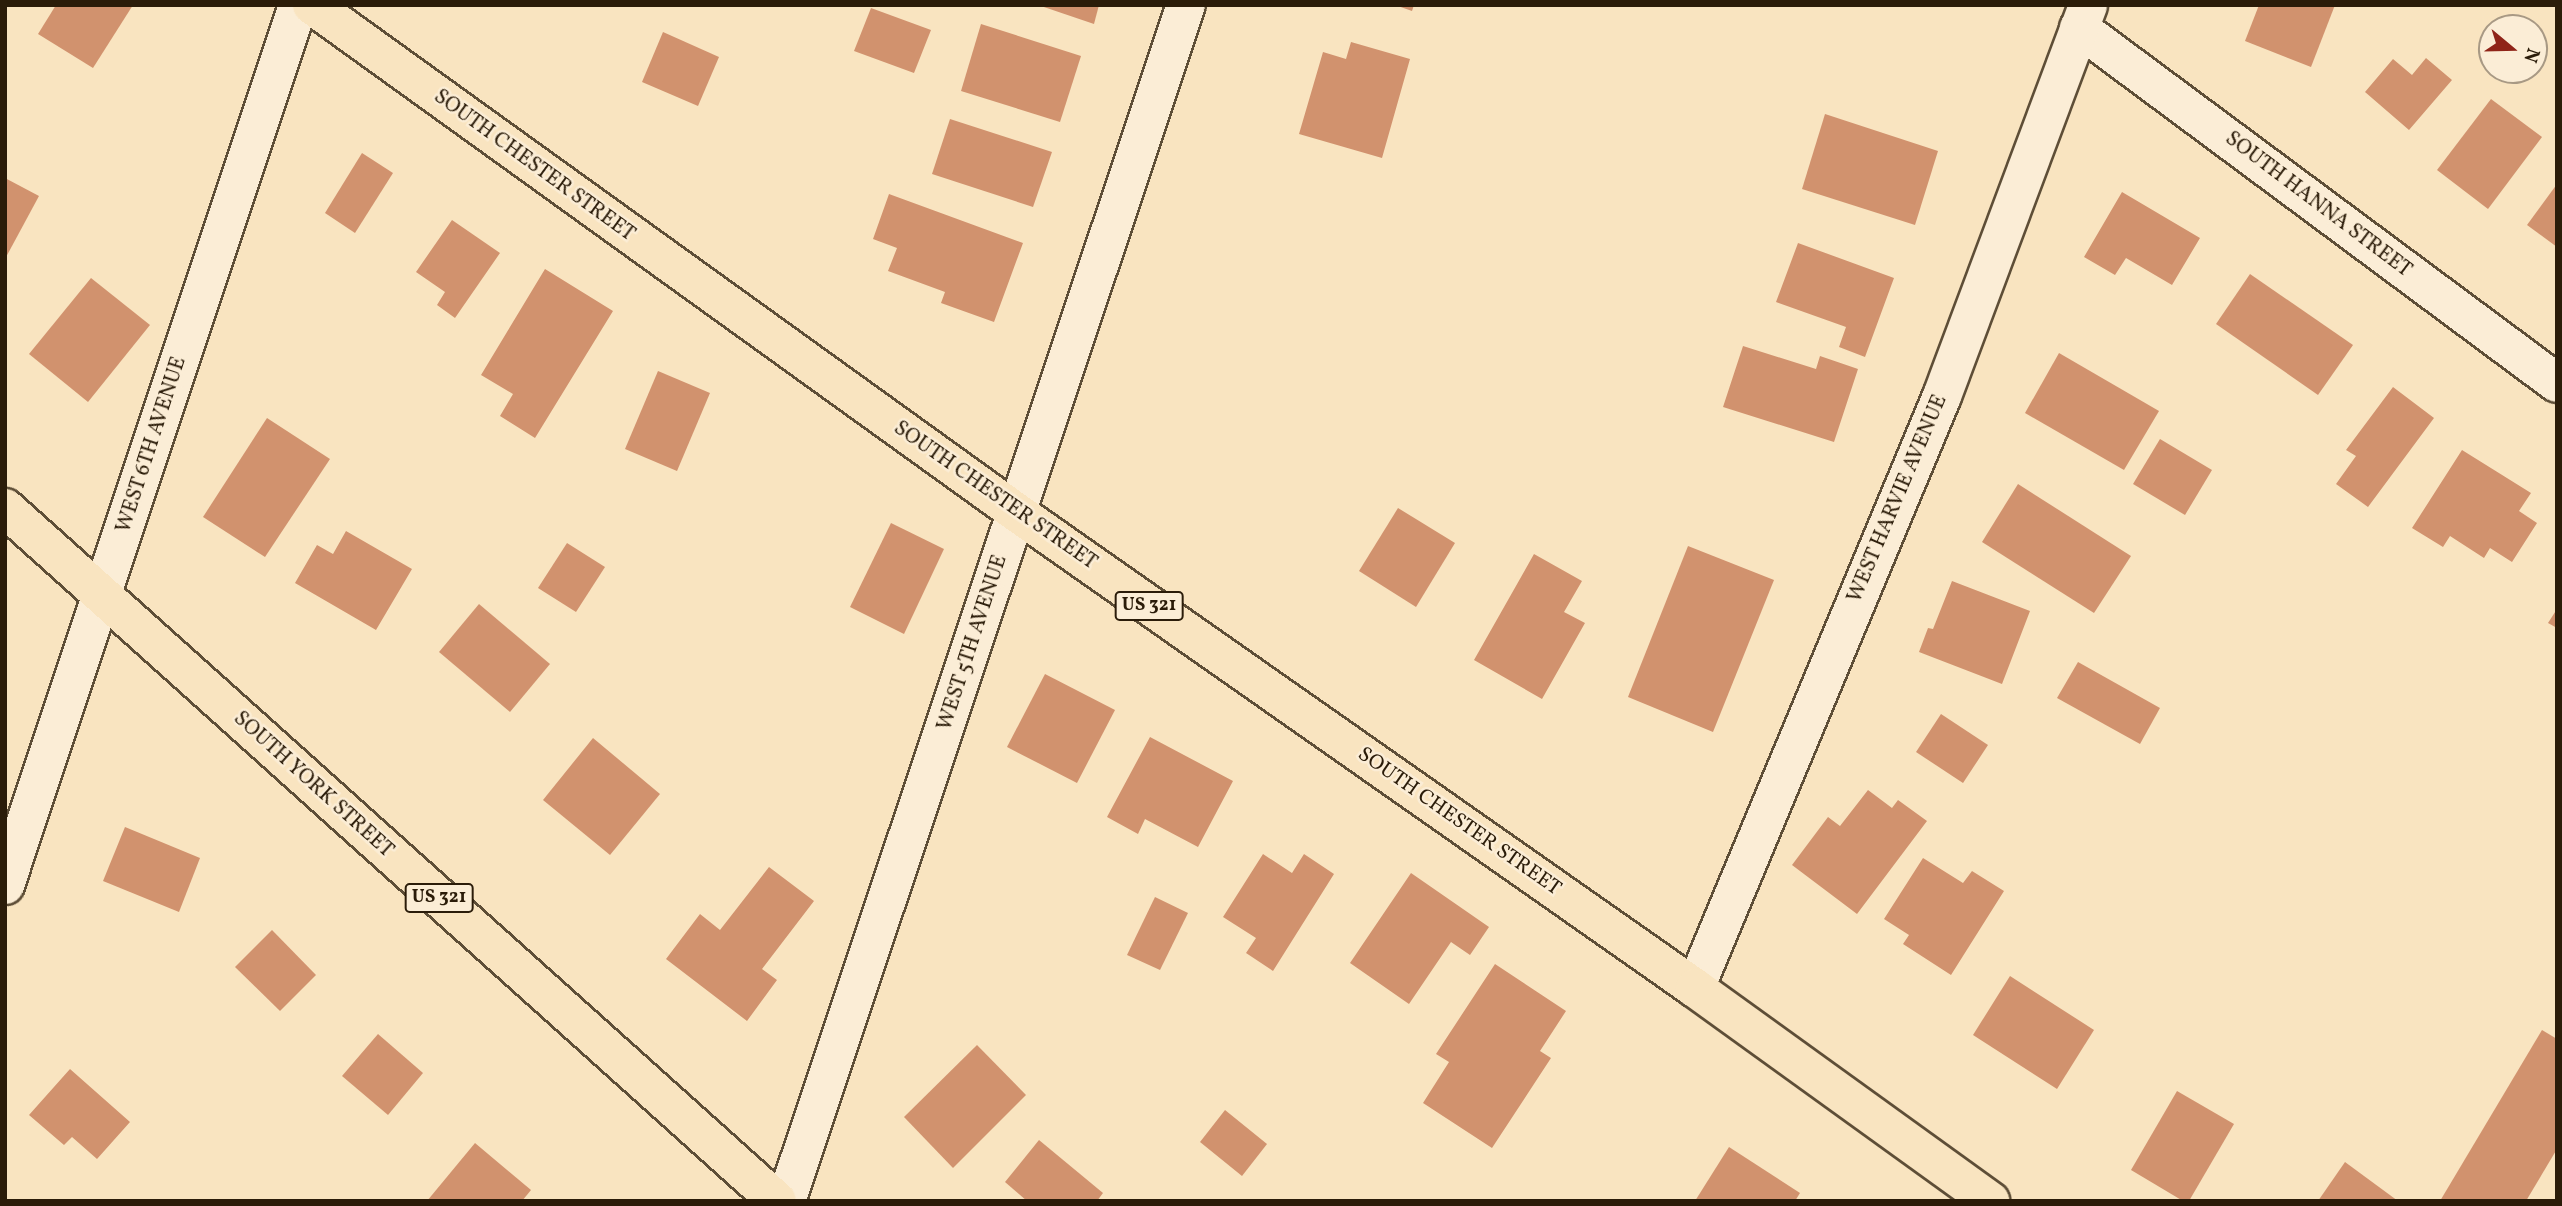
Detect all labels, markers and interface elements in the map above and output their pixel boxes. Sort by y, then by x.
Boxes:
north arrow [2478,14,2548,84]
text: N [2516,44,2546,66]
street label: SOUTH CHESTER STREET [428,84,640,248]
street label: SOUTH HANNA STREET [2220,127,2416,283]
street label: WEST 6TH AVENUE [112,353,192,537]
street label: WEST HARVIE AVENUE [1843,391,1953,607]
street label: SOUTH CHESTER STREET [888,416,1102,576]
street label: WEST 5TH AVENUE [933,552,1013,734]
road number: US 321 [1114,590,1184,622]
street label: SOUTH YORK STREET [228,706,398,864]
street label: SOUTH CHESTER STREET [1352,742,1566,902]
road number: US 321 [404,882,474,914]

